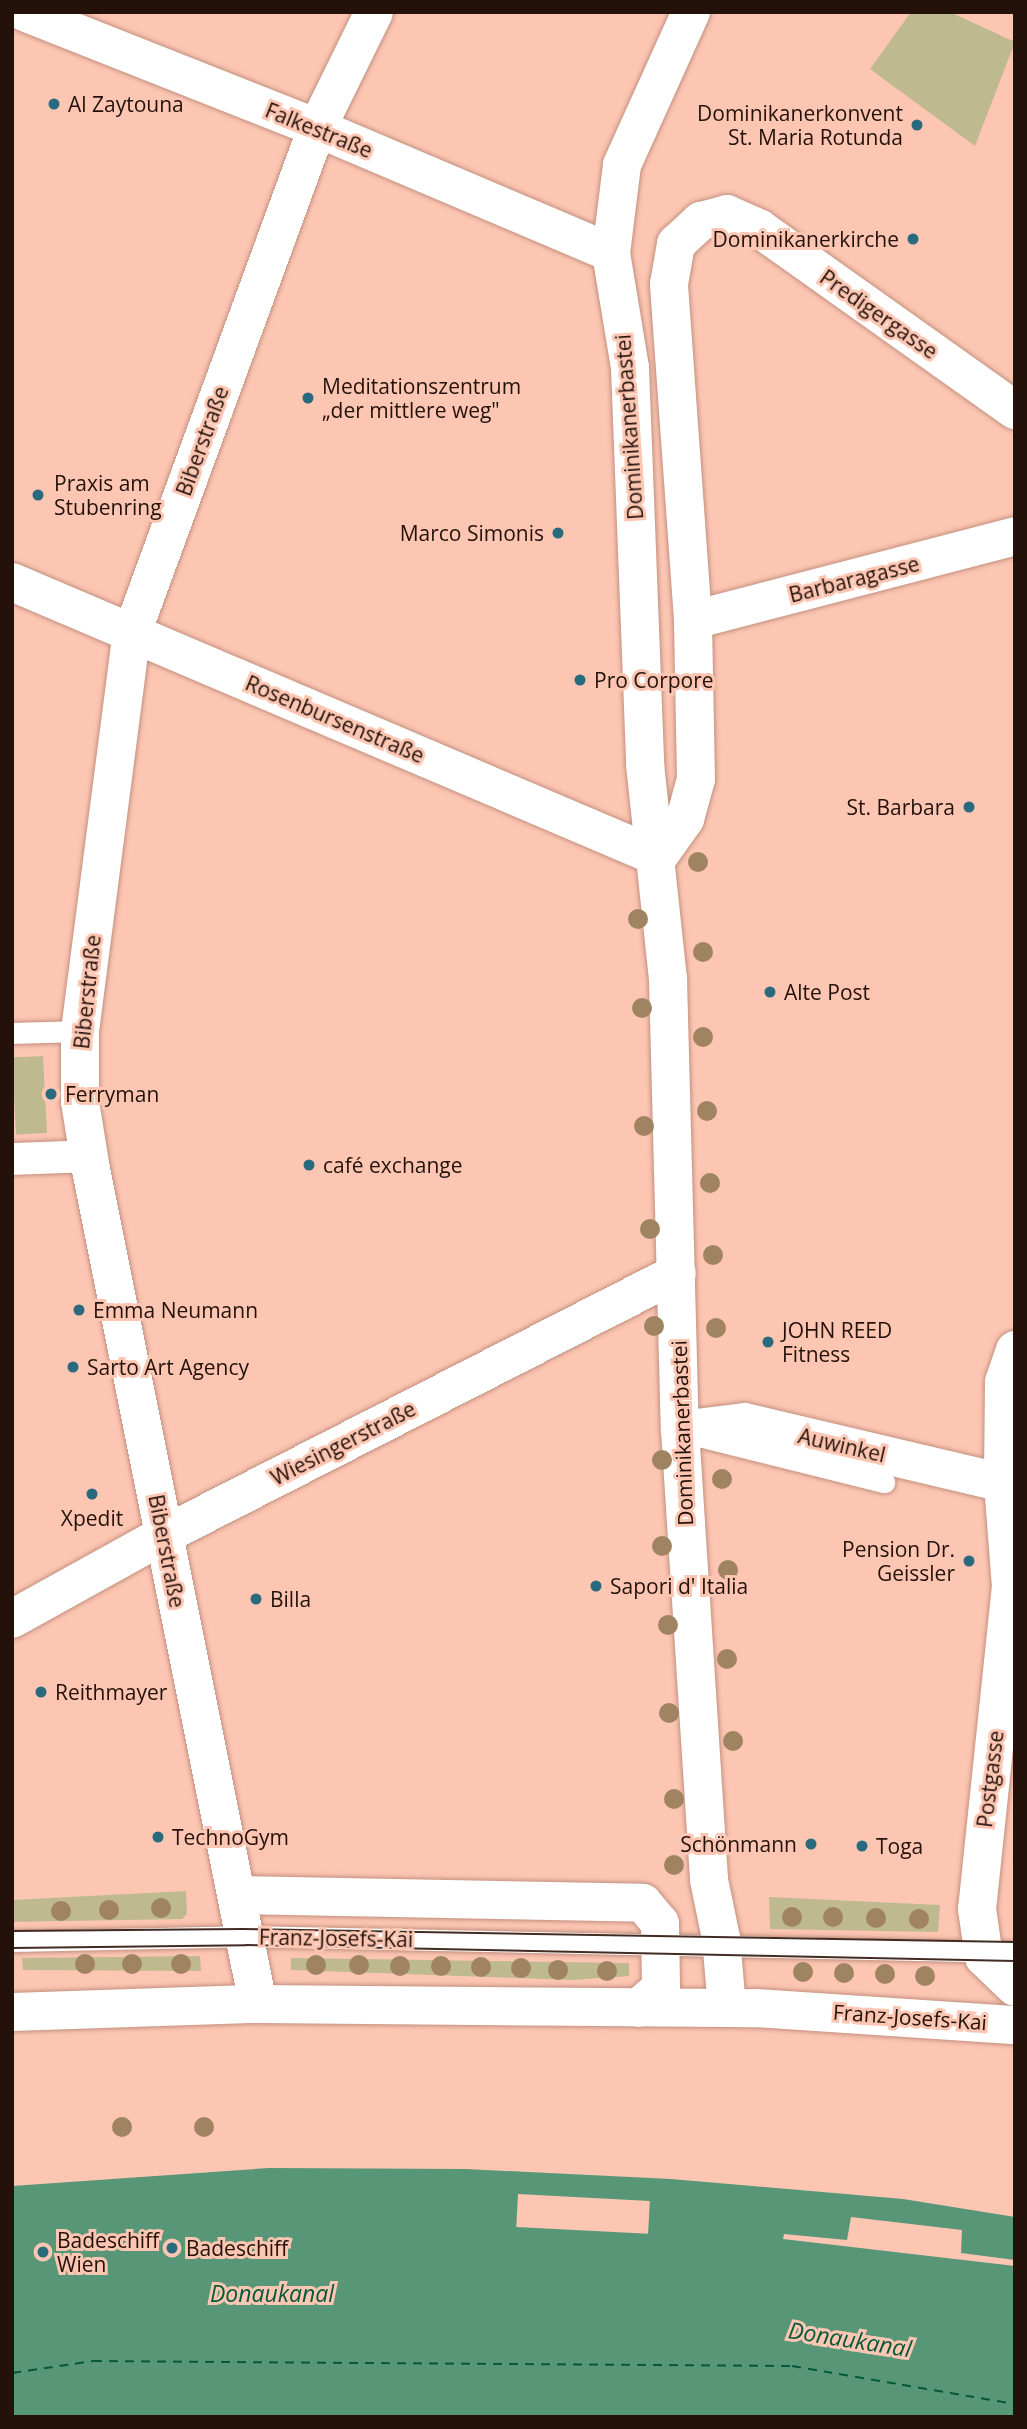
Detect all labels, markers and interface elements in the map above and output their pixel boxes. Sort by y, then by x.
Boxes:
place label: Al Zaytouna [68,91,184,117]
marker: Al Zaytouna [46,96,62,112]
street label: Falkestraße [262,97,376,163]
place label: Dominikanerkonvent St. Maria Rotunda [697,100,903,150]
marker: Dominikanerkonvent St. Maria Rotunda [909,117,925,133]
place label: Dominikanerkirche [713,226,899,252]
marker: Dominikanerkirche [905,231,921,247]
street label: Predigergasse [815,264,943,364]
street label: Dominikanerbastei [610,333,648,521]
place label: Meditationszentrum „der mittlere weg" [322,373,521,423]
street label: Biberstraße [171,383,233,499]
marker: Meditationszentrum „der mittlere weg" [300,390,316,406]
place label: Praxis am Stubenring [54,470,162,520]
marker: Praxis am Stubenring [28,485,48,505]
place label: Marco Simonis [400,520,544,546]
marker: Marco Simonis [550,525,566,541]
street label: Barbaragasse [786,551,922,607]
place label: Pro Corpore [594,667,714,693]
street label: Rosenbursenstraße [242,670,428,768]
marker: Pro Corpore [572,672,588,688]
place label: St. Barbara [846,794,955,820]
marker: St. Barbara [961,799,977,815]
street label: Biberstraße [68,934,106,1050]
place label: Alte Post [784,979,870,1005]
marker: Alte Post [762,984,778,1000]
place label: Ferryman [65,1081,159,1107]
marker: Ferryman [43,1086,59,1102]
place label: café exchange [323,1152,463,1178]
marker: café exchange [301,1157,317,1173]
place label: Emma Neumann [93,1297,258,1323]
marker: Emma Neumann [71,1302,87,1318]
place label: JOHN REED Fitness [782,1317,892,1367]
marker: JOHN REED Fitness [760,1334,776,1350]
street label: Dominikanerbastei [666,1340,698,1526]
place label: Sarto Art Agency [87,1354,249,1380]
marker: Sarto Art Agency [65,1359,81,1375]
street label: Wiesingerstraße [266,1396,420,1490]
street label: Auwinkel [796,1423,888,1467]
marker: Xpedit [84,1486,100,1502]
street label: Biberstraße [144,1492,190,1610]
place label: Xpedit [61,1505,123,1531]
place label: Pension Dr. Geissler [842,1536,955,1586]
marker: Pension Dr. Geissler [961,1553,977,1569]
place label: Sapori d' Italia [610,1573,748,1599]
marker: Sapori d' Italia [588,1578,604,1594]
place label: Billa [270,1586,311,1612]
marker: Billa [248,1591,264,1607]
place label: Reithmayer [55,1679,167,1705]
marker: Reithmayer [33,1684,49,1700]
street label: Postgasse [972,1729,1008,1829]
place label: TechnoGym [172,1824,289,1850]
marker: TechnoGym [150,1829,166,1845]
place label: Schönmann [680,1831,797,1857]
place label: Toga [876,1833,923,1859]
marker: Schönmann [803,1836,819,1852]
marker: Toga [854,1838,870,1854]
street label: Franz-Josefs-Kai [259,1924,413,1952]
street label: Franz-Josefs-Kai [832,1999,988,2035]
place label: Badeschiff Wien [57,2227,159,2277]
place label: Badeschiff [186,2235,288,2261]
marker: Badeschiff [164,2240,180,2256]
marker: Badeschiff Wien [35,2244,51,2260]
water label: Donaukanal [210,2279,334,2307]
water label: Donaukanal [787,2316,913,2362]

